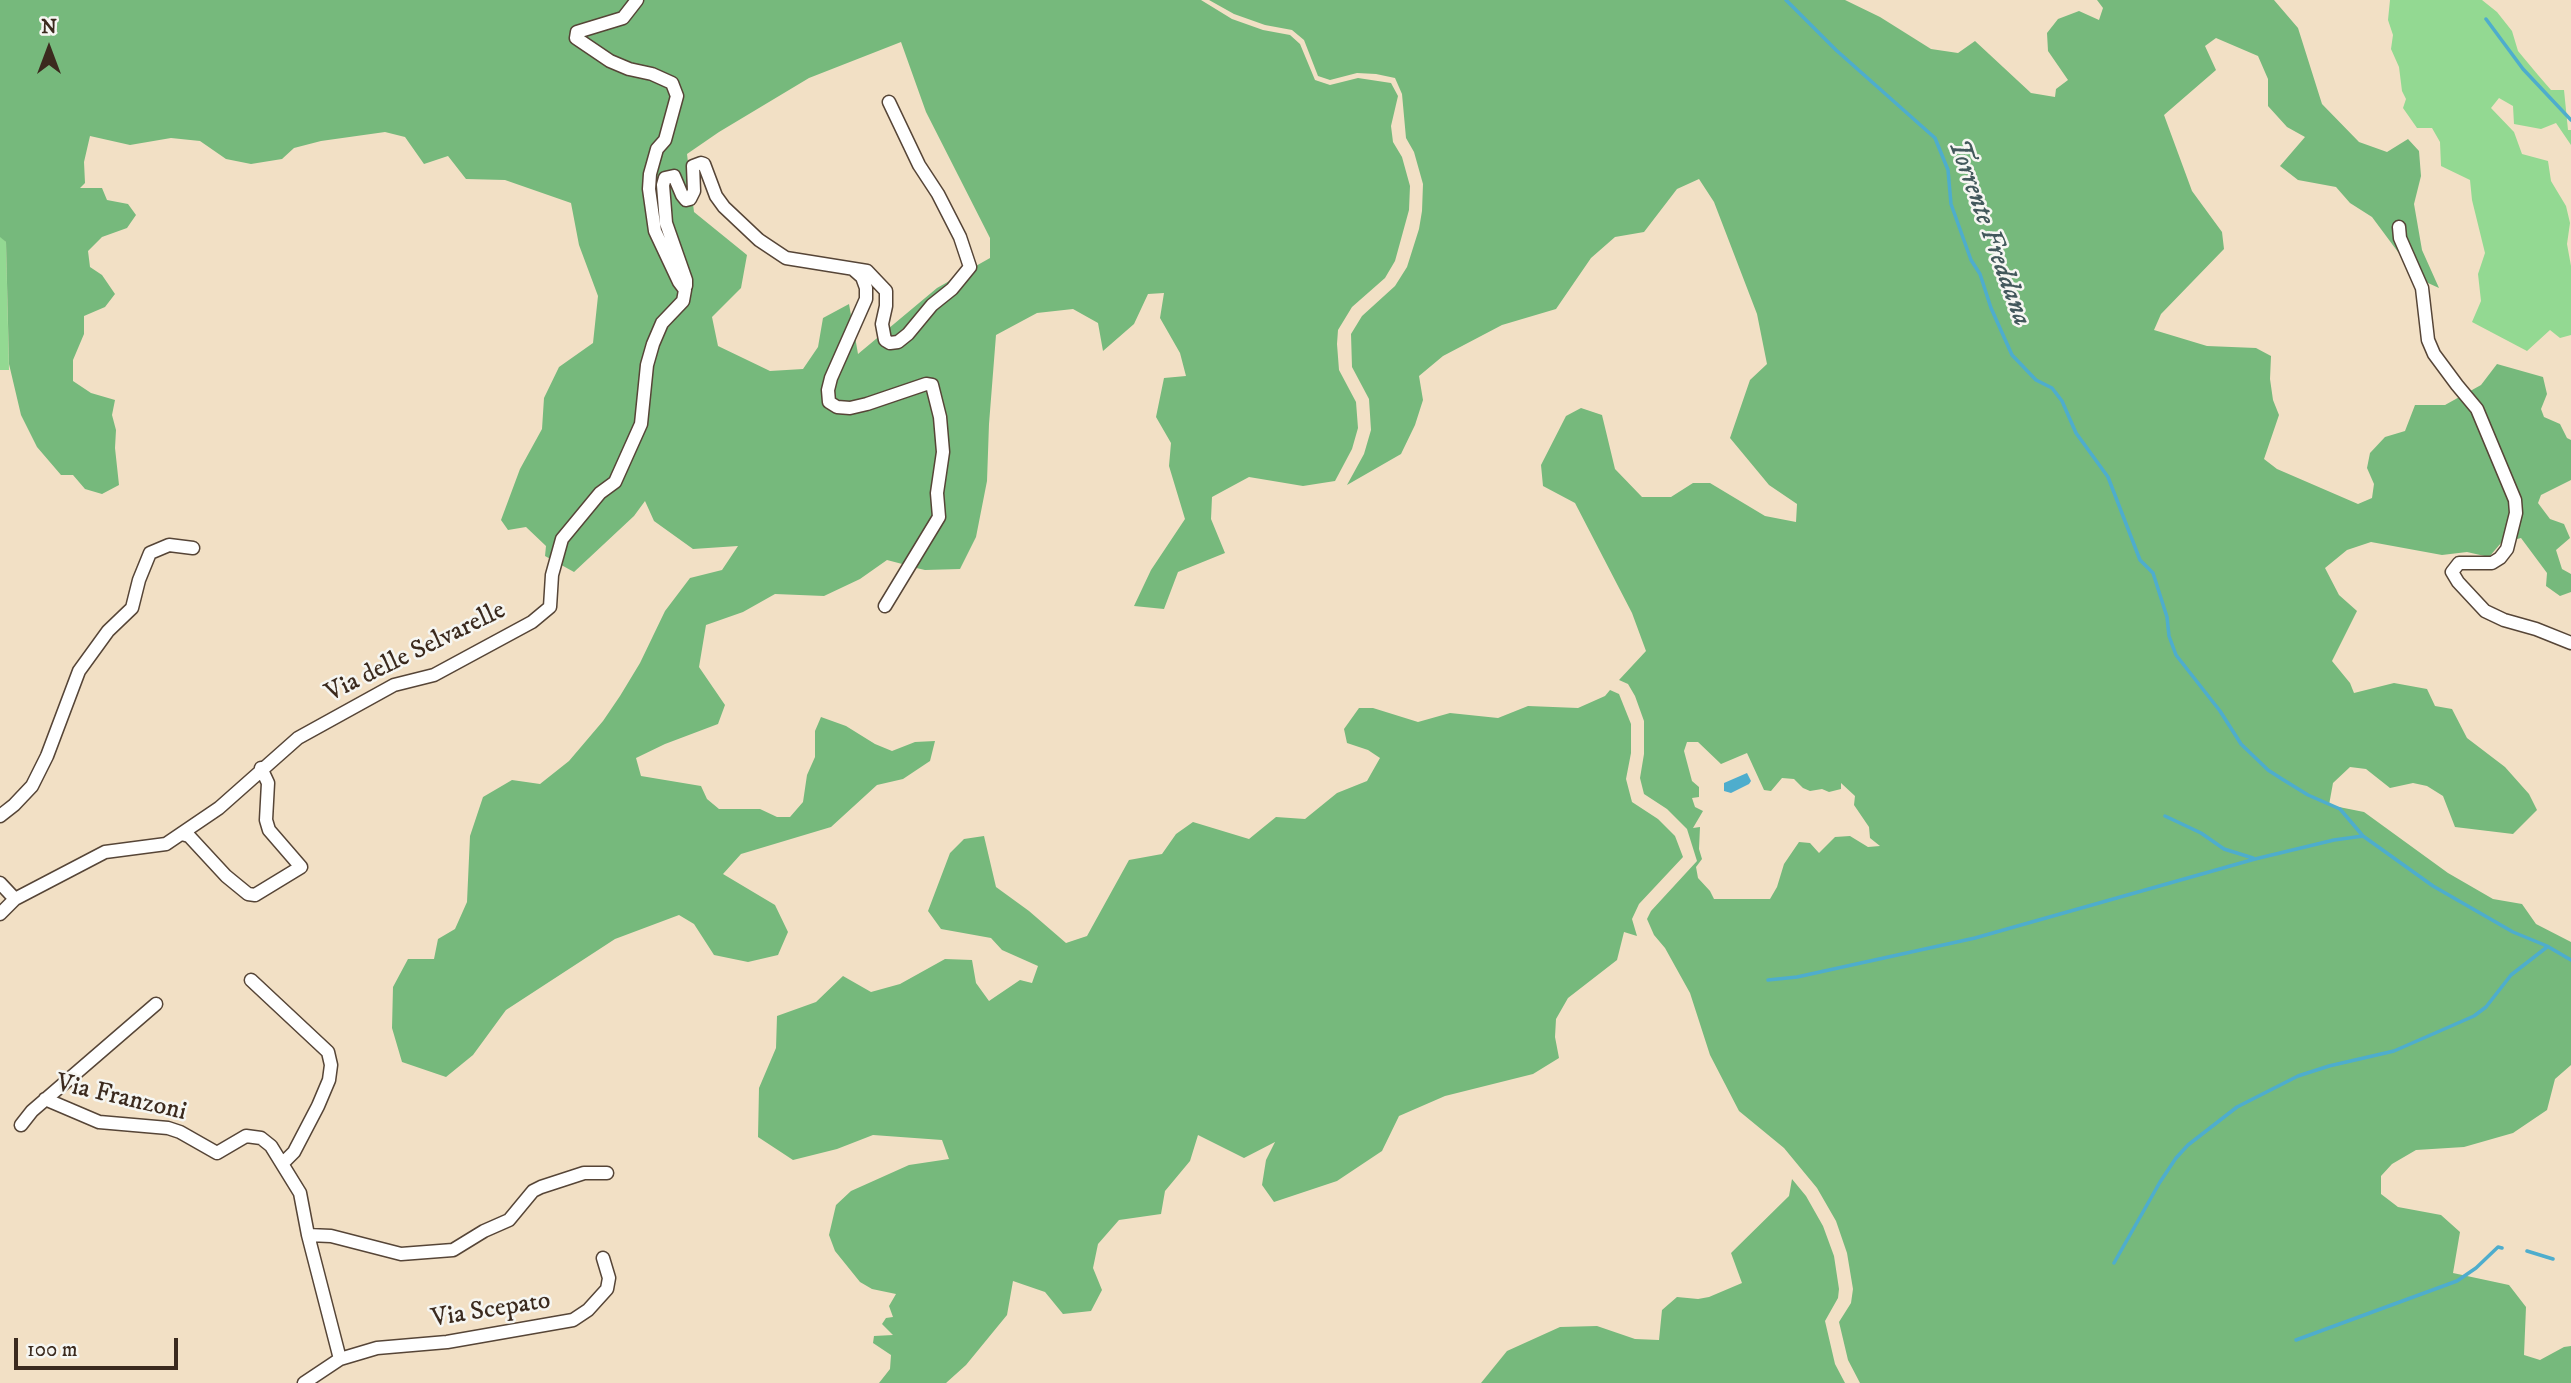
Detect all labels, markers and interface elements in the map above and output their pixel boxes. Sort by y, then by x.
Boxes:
north arrow [14,14,84,84]
text: N [41,16,57,39]
water label: Torrente Freddana [1939,135,2037,331]
street label: Via delle Selvarelle [321,596,511,710]
street label: Via Franzoni [53,1069,189,1129]
street label: Via Scepato [429,1286,553,1336]
scale bar [18,1324,182,1368]
text: 100 m [27,1337,78,1363]

